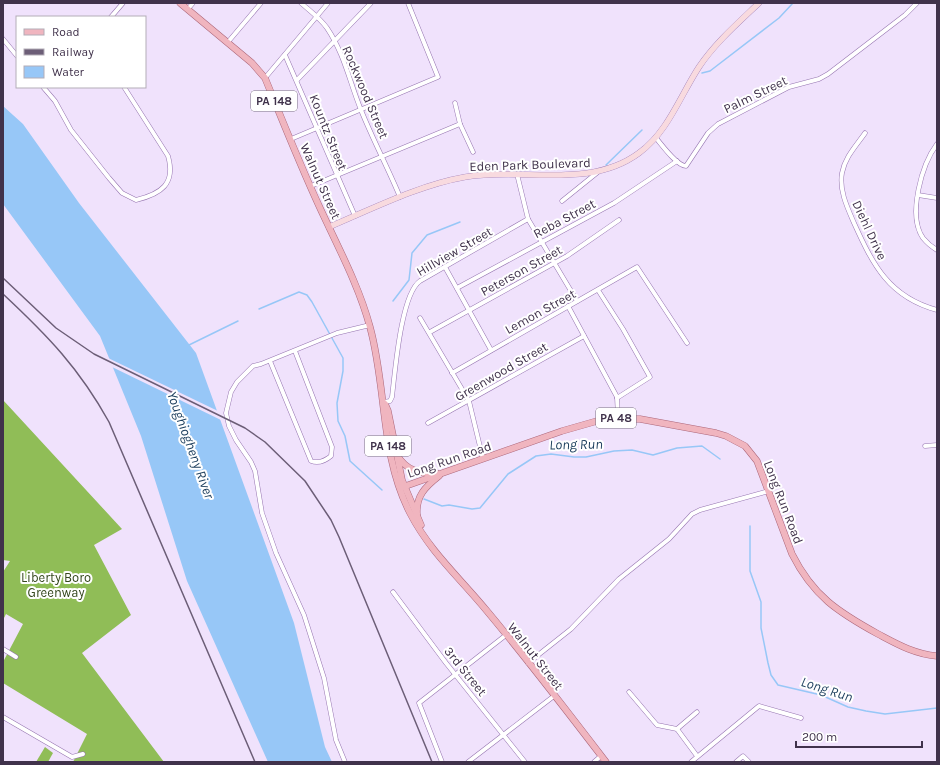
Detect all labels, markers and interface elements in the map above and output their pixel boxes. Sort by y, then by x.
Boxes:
legend [16,16,146,88]
text: Road [52,25,80,39]
street label: Rockwood Street [339,44,392,141]
text: Railway [52,45,94,59]
text: Water [52,65,85,79]
street label: Palm Street [721,73,790,116]
road number: PA 148 [251,91,297,111]
street label: Kountz Street [306,92,351,172]
street label: Walnut Street [297,141,344,222]
street label: Eden Park Boulevard [469,155,591,174]
street label: Reba Street [531,196,598,241]
street label: Diehl Drive [849,198,890,263]
street label: Hillview Street [414,224,495,279]
street label: Peterson Street [478,242,565,299]
street label: Lemon Street [502,286,578,337]
street label: Greenwood Street [452,339,550,404]
water label: Youghiogheny River [163,389,218,502]
road number: PA 48 [596,408,636,428]
road number: PA 148 [365,436,411,456]
water label: Long Run [549,436,603,453]
street label: Long Run Road [405,438,493,481]
street label: Long Run Road [761,458,806,546]
park label: Liberty Boro Greenway [21,570,91,600]
street label: Walnut Street [505,620,567,693]
street label: 3rd Street [441,644,490,699]
water label: Long Run [799,673,855,706]
scale bar [796,723,922,749]
text: 200 m [802,730,837,744]

